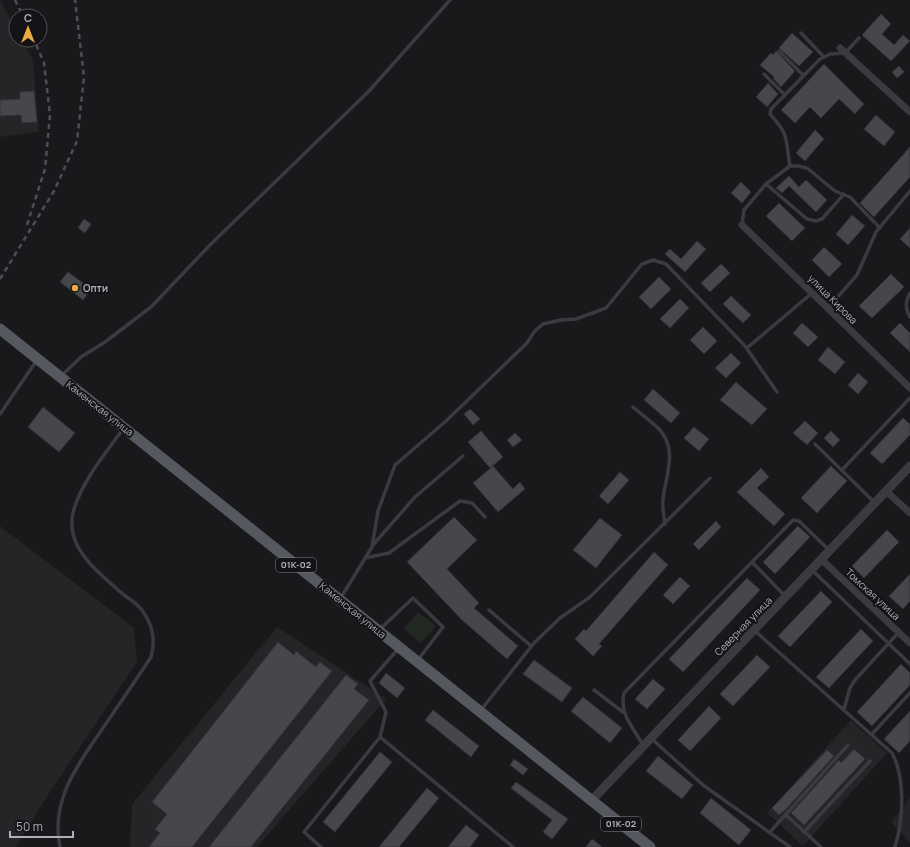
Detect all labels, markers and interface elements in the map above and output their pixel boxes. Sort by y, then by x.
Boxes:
north arrow [8,8,48,48]
text: С [24,10,32,25]
street label: улица Кирова [805,271,861,327]
place label: Опти [83,281,108,295]
marker: Опти [70,283,80,293]
street label: Каменская улица [63,377,137,439]
road number: 01К-02 [276,558,316,572]
street label: Томская улица [843,565,903,623]
street label: Каменская улица [317,579,389,641]
street label: Северная улица [711,593,775,659]
scale bar [10,813,73,839]
road number: 01К-02 [601,817,641,831]
text: 50 m [16,818,43,835]

